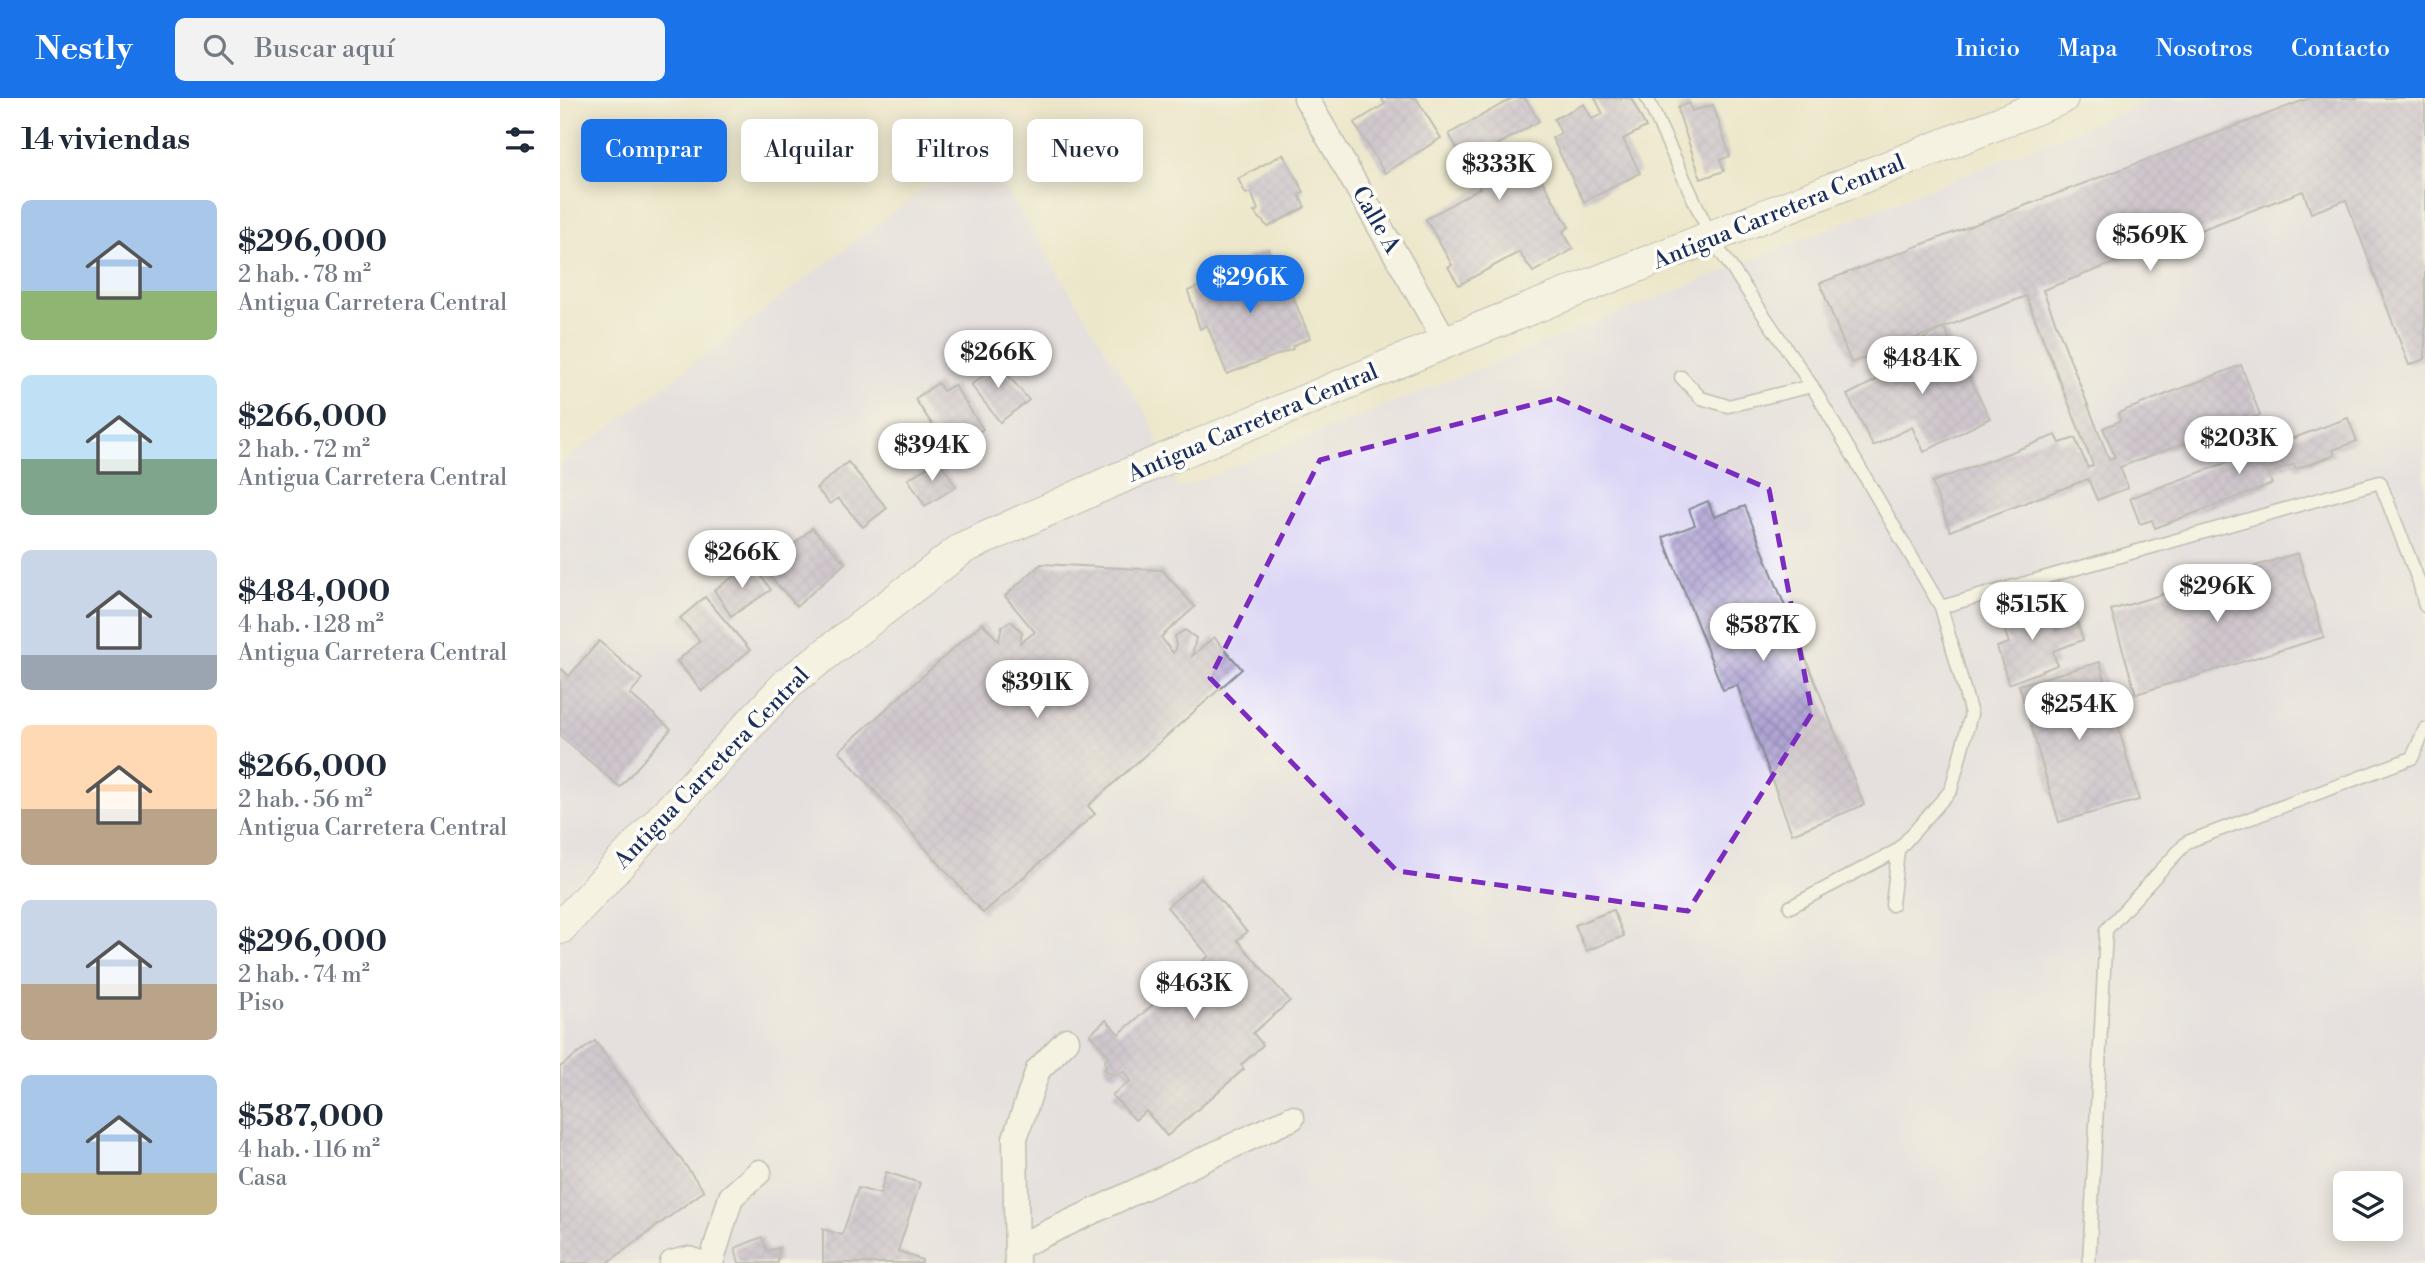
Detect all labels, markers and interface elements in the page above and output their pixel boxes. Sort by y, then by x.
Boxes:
search box [175,18,665,81]
text: Nestly [35,29,133,70]
icon: search [199,30,237,68]
text: Buscar aquí [255,33,395,65]
text: Inicio [1955,34,2020,64]
text: Mapa [2058,34,2117,64]
text: Nosotros [2155,34,2253,64]
text: Contacto [2291,34,2390,64]
chip: Comprar [581,119,727,182]
chip: Alquilar [741,119,878,182]
chip: Filtros [892,119,1013,182]
chip: Nuevo [1027,119,1143,182]
text: 14 viviendas [21,121,190,159]
icon: filters [501,121,539,159]
pin: $333K [1450,142,1548,202]
street label: Antigua Carretera Central [1648,149,1909,276]
text: $333K [1462,151,1536,179]
street label: Calle A [1346,181,1407,260]
pin: $569K [2101,214,2199,273]
text: $569K [2112,222,2188,250]
text: $296,000 [238,223,387,261]
icon: home [77,228,161,312]
pin: $296K [1201,256,1299,315]
text: 2 hab. · 78 m² [238,261,371,289]
text: $296K [1212,264,1288,292]
text: Antigua Carretera Central [238,289,507,317]
pin: $266K [949,330,1047,390]
pin: $484K [1873,336,1971,396]
text: $266K [960,339,1036,367]
text: $484K [1883,345,1961,373]
street label: Antigua Carretera Central [1123,357,1383,489]
text: $266,000 [238,398,387,436]
icon: home [77,403,161,487]
pin: $203K [2190,416,2288,476]
pin: $394K [883,424,981,483]
text: $203K [2200,425,2278,453]
text: $394K [894,432,970,460]
text: 2 hab. · 72 m² [238,436,370,464]
text: Antigua Carretera Central [238,464,507,492]
pin: $266K [693,531,791,590]
text: $266K [704,539,780,567]
pin: $296K [2168,564,2266,624]
text: $484,000 [238,573,390,611]
text: $296K [2179,573,2255,601]
icon: home [77,578,161,662]
pin: $515K [1983,582,2081,642]
text: $515K [1996,591,2068,619]
pin: $587K [1714,603,1812,663]
text: 4 hab. · 128 m² [238,611,384,639]
text: $587K [1726,612,1800,640]
text: Antigua Carretera Central [238,639,507,667]
pin: $391K [988,660,1086,720]
street label: Antigua Carretera Central [608,661,816,875]
text: $391K [1002,669,1072,697]
pin: $254K [2030,682,2128,742]
text: $254K [2041,691,2117,719]
text: $266,000 [238,748,387,786]
icon: home [77,753,161,837]
text: 2 hab. · 56 m² [238,786,372,814]
text: Antigua Carretera Central [238,814,507,842]
text: $296,000 [238,923,387,961]
icon: home [77,928,161,1012]
text: 2 hab. · 74 m² [238,961,370,989]
pin: $463K [1145,962,1243,1021]
text: $463K [1156,970,1232,998]
text: Piso [238,989,284,1017]
text: $587,000 [238,1098,384,1136]
icon: home [77,1103,161,1187]
text: 4 hab. · 116 m² [238,1136,380,1164]
text: Casa [238,1164,287,1192]
map controls [2333,1171,2403,1241]
button: layers [2333,1171,2403,1241]

